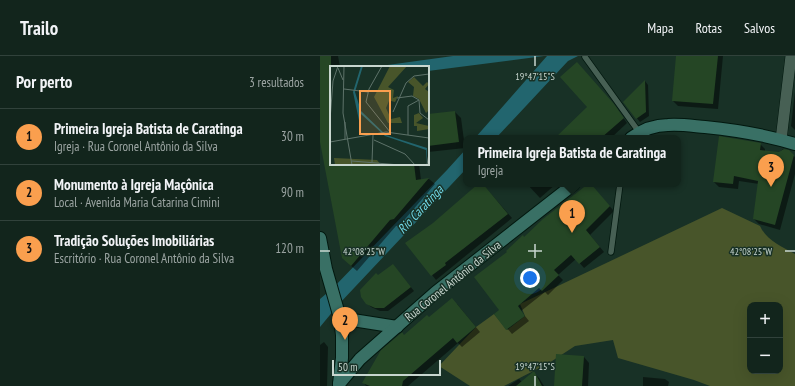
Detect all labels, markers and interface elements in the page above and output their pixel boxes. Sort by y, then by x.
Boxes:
text: Trailo [20,16,58,40]
text: Mapa [647,19,674,37]
text: Rotas [696,19,722,37]
text: Salvos [744,19,775,37]
inset map [330,66,429,165]
text: 19°47'15"S [515,70,555,83]
text: Por perto [16,71,72,93]
text: 3 resultados [249,74,304,91]
text: Primeira Igreja Batista de Caratinga [54,119,243,138]
text: 1 [26,128,32,145]
text: 30 m [281,128,304,145]
popup [463,135,681,187]
text: Igreja · Rua Coronel Antônio da Silva [54,138,218,155]
text: Primeira Igreja Batista de Caratinga [478,143,666,162]
pin: 3 [758,154,784,187]
text: Igreja [478,162,503,179]
text: Monumento à Igreja Maçônica [54,175,214,194]
water label: Rio Caratinga [394,181,448,237]
text: 2 [26,184,32,201]
text: 90 m [281,184,304,201]
text: Local · Avenida Maria Catarina Cimini [54,194,220,211]
pin: 1 [559,200,585,233]
text: Tradição Soluções Imobiliárias [54,231,214,250]
street label: Rua Coronel Antônio da Silva [401,237,504,324]
text: 3 [26,240,32,257]
text: 120 m [275,240,304,257]
text: 42°08'25"W [343,245,385,258]
text: 42°08'25"W [730,245,772,258]
text: Escritório · Rua Coronel Antônio da Silva [54,250,234,267]
your location [520,268,540,288]
map controls [747,302,783,374]
button: + [747,302,783,338]
pin: 2 [332,307,358,340]
button: − [747,338,783,374]
scale bar [332,358,441,377]
text: 50 m [338,360,357,374]
text: 19°47'15"S [515,360,555,373]

